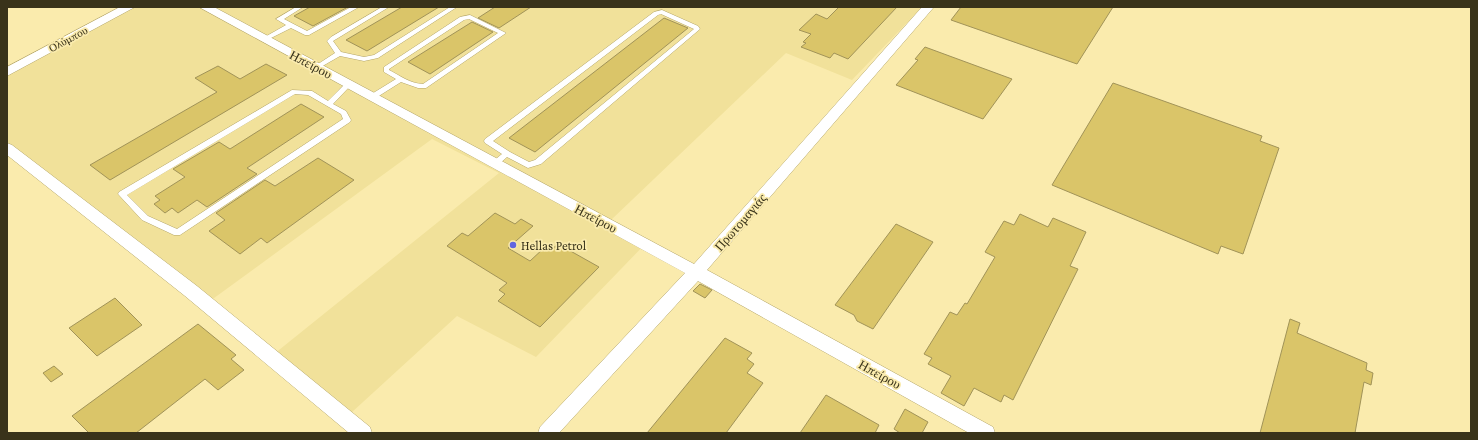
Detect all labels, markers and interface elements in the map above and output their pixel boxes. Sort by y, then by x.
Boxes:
street label: Ολύμπου [47,24,90,55]
street label: Ηπείρου [287,47,335,82]
street label: Πρωτομαγιάς [711,190,770,254]
street label: Ηπείρου [572,201,620,236]
place label: Hellas Petrol [521,238,587,253]
marker: Hellas Petrol [508,240,518,250]
street label: Ηπείρου [856,357,903,392]

